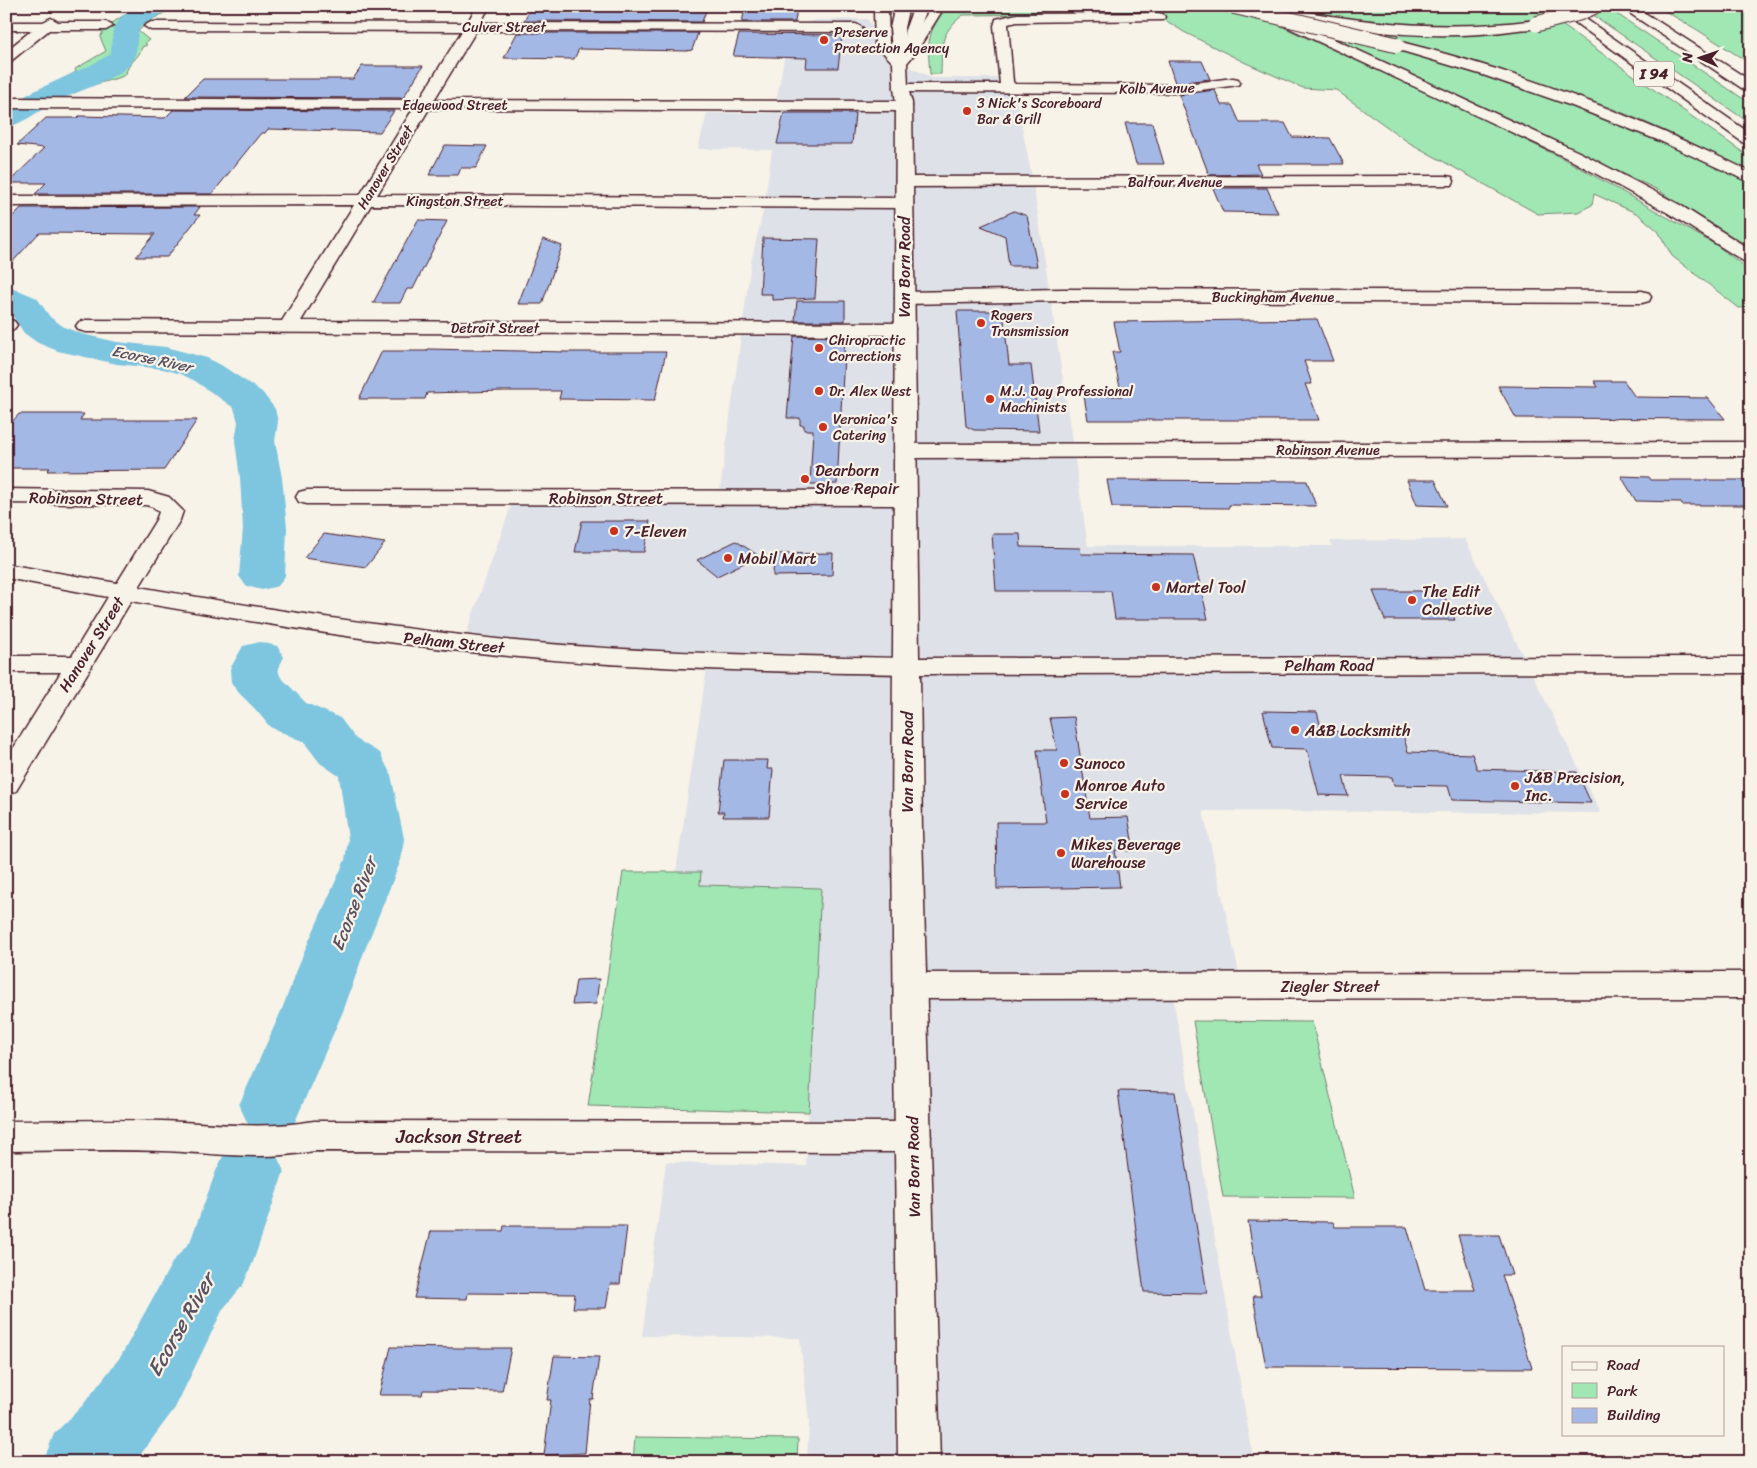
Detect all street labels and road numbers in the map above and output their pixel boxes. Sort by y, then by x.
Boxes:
street label: Culver Street [462,15,547,40]
road number: I 94 [1634,62,1674,86]
street label: Kolb Avenue [1119,75,1195,102]
street label: Edgewood Street [402,93,508,118]
street label: Hanover Street [350,119,421,214]
street label: Balfour Avenue [1128,170,1223,195]
street label: Kingston Street [406,189,504,214]
street label: Van Born Road [890,215,919,317]
street label: Buckingham Avenue [1212,285,1335,310]
street label: Detroit Street [451,316,541,341]
street label: Robinson Avenue [1276,438,1380,463]
street label: Robinson Street [29,483,143,514]
street label: Robinson Street [549,484,663,513]
street label: Hanover Street [50,590,133,698]
street label: Pelham Street [402,623,506,662]
street label: Pelham Road [1284,651,1375,680]
street label: Van Born Road [893,710,922,812]
street label: Ziegler Street [1281,972,1380,1001]
street label: Van Born Road [898,1115,929,1218]
street label: Jackson Street [395,1120,522,1153]

